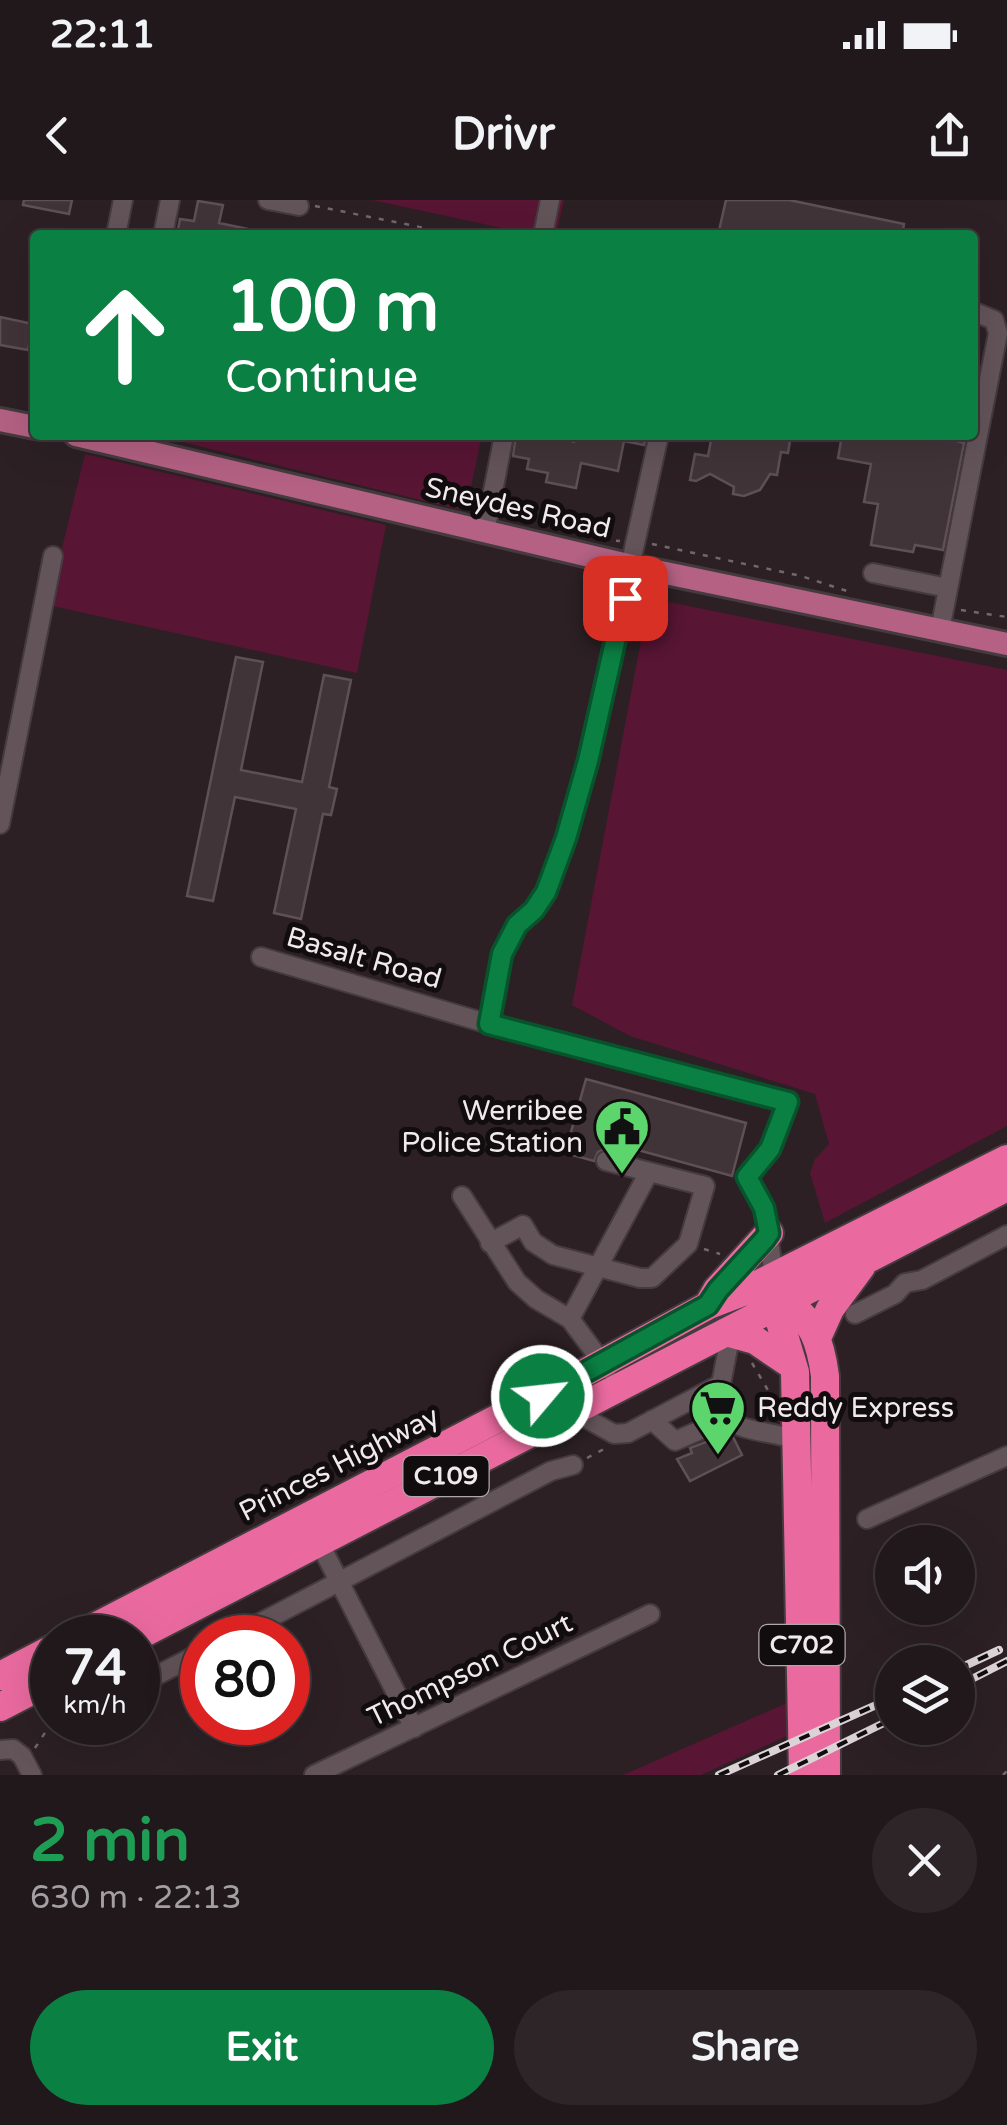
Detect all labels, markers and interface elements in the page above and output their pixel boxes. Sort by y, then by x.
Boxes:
text: 22:11 [50,12,155,58]
icon: back [30,108,85,163]
text: Drivr [452,108,555,162]
icon: share [922,108,977,163]
text: 100 m [225,266,439,350]
icon: ahead [60,270,190,400]
text: Continue [225,351,418,405]
street label: Sneydes Road [422,470,614,546]
pin [583,556,668,641]
icon: arrive [598,571,653,626]
street label: Basalt Road [283,920,445,996]
place label: Werribee Police Station [401,1094,583,1160]
public building icon: Werribee Police Station [592,1097,652,1176]
position arrow [490,1344,594,1448]
supermarket icon: Reddy Express [688,1378,748,1457]
place label: Reddy Express [757,1391,954,1425]
street label: Princes Highway [233,1399,445,1529]
road number: C109 [404,1456,488,1496]
map controls [875,1525,975,1745]
button: sound [875,1525,975,1625]
street label: Thompson Court [362,1606,578,1734]
speed limit sign: 80 [180,1615,310,1745]
road number: C702 [760,1625,844,1665]
text: 74 [64,1638,126,1698]
button: layers [875,1645,975,1745]
text: km/h [64,1690,126,1720]
text: 2 min [30,1805,190,1877]
button: close [872,1808,977,1913]
text: 630 m · 22:13 [30,1879,242,1917]
button: Exit [30,1990,494,2105]
button: Share [514,1990,977,2105]

